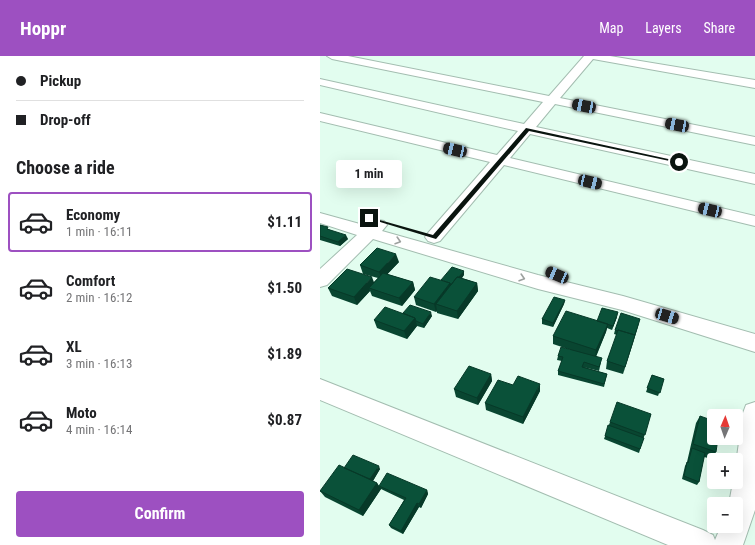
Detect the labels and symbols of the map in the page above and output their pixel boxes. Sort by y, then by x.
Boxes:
car [571,98,597,114]
car [664,117,690,133]
car [442,141,468,159]
route start [670,153,688,171]
callout: 1 min [336,160,402,188]
car [577,173,603,191]
car [697,201,723,219]
route end [360,209,378,227]
one-way arrow [394,236,401,245]
car [544,265,570,285]
one-way arrow [519,273,526,282]
car [654,307,680,325]
north arrow [707,409,743,445]

